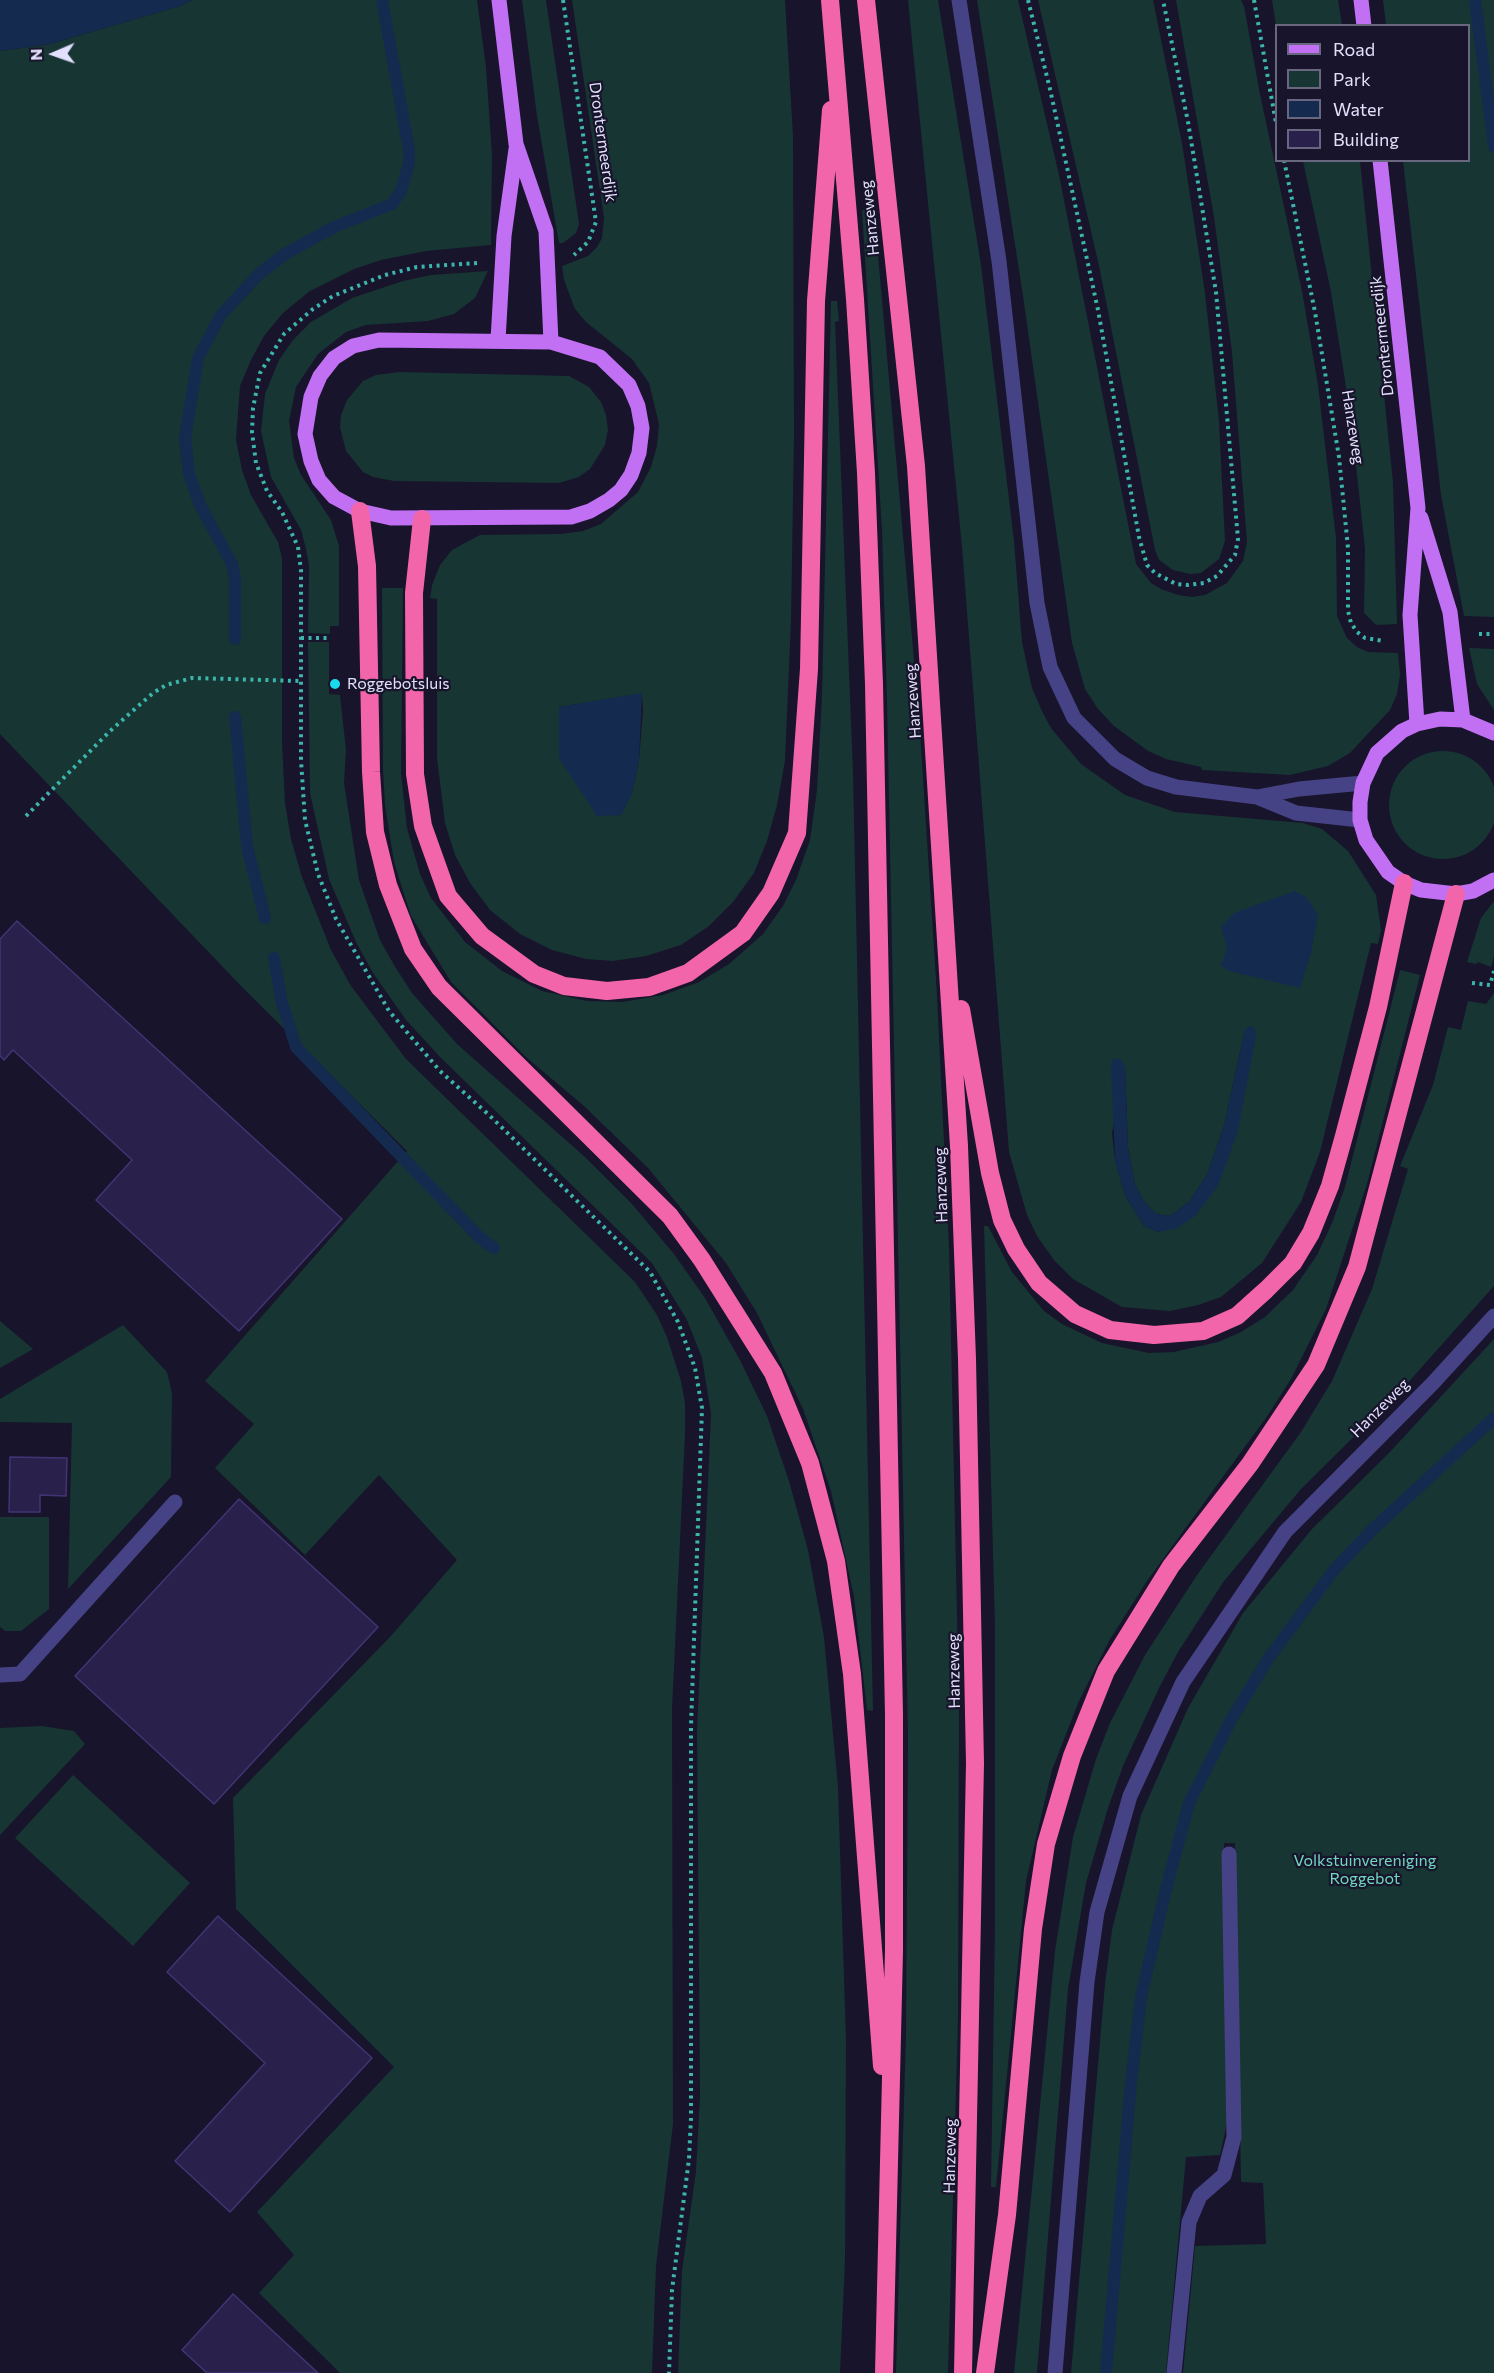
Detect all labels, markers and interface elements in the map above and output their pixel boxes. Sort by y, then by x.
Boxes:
north arrow [24,24,84,84]
legend [1275,24,1470,162]
text: Road [1333,38,1375,60]
text: N [26,48,45,61]
text: Park [1333,68,1371,90]
street label: Drontermeerdijk [585,81,621,203]
text: Water [1333,98,1384,120]
text: Building [1333,128,1399,150]
street label: Hanzeweg [857,180,883,256]
street label: Drontermeerdijk [1366,275,1398,397]
street label: Hanzeweg [1338,388,1368,466]
street label: Hanzeweg [901,663,925,739]
place label: Roggebotsluis [347,674,450,694]
marker: Roggebotsluis [328,677,342,691]
street label: Hanzeweg [930,1147,952,1223]
street label: Hanzeweg [1347,1375,1413,1441]
street label: Hanzeweg [944,1633,964,1709]
park label: Volkstuinvereniging Roggebot [1294,1851,1436,1889]
street label: Hanzeweg [940,2118,960,2194]

